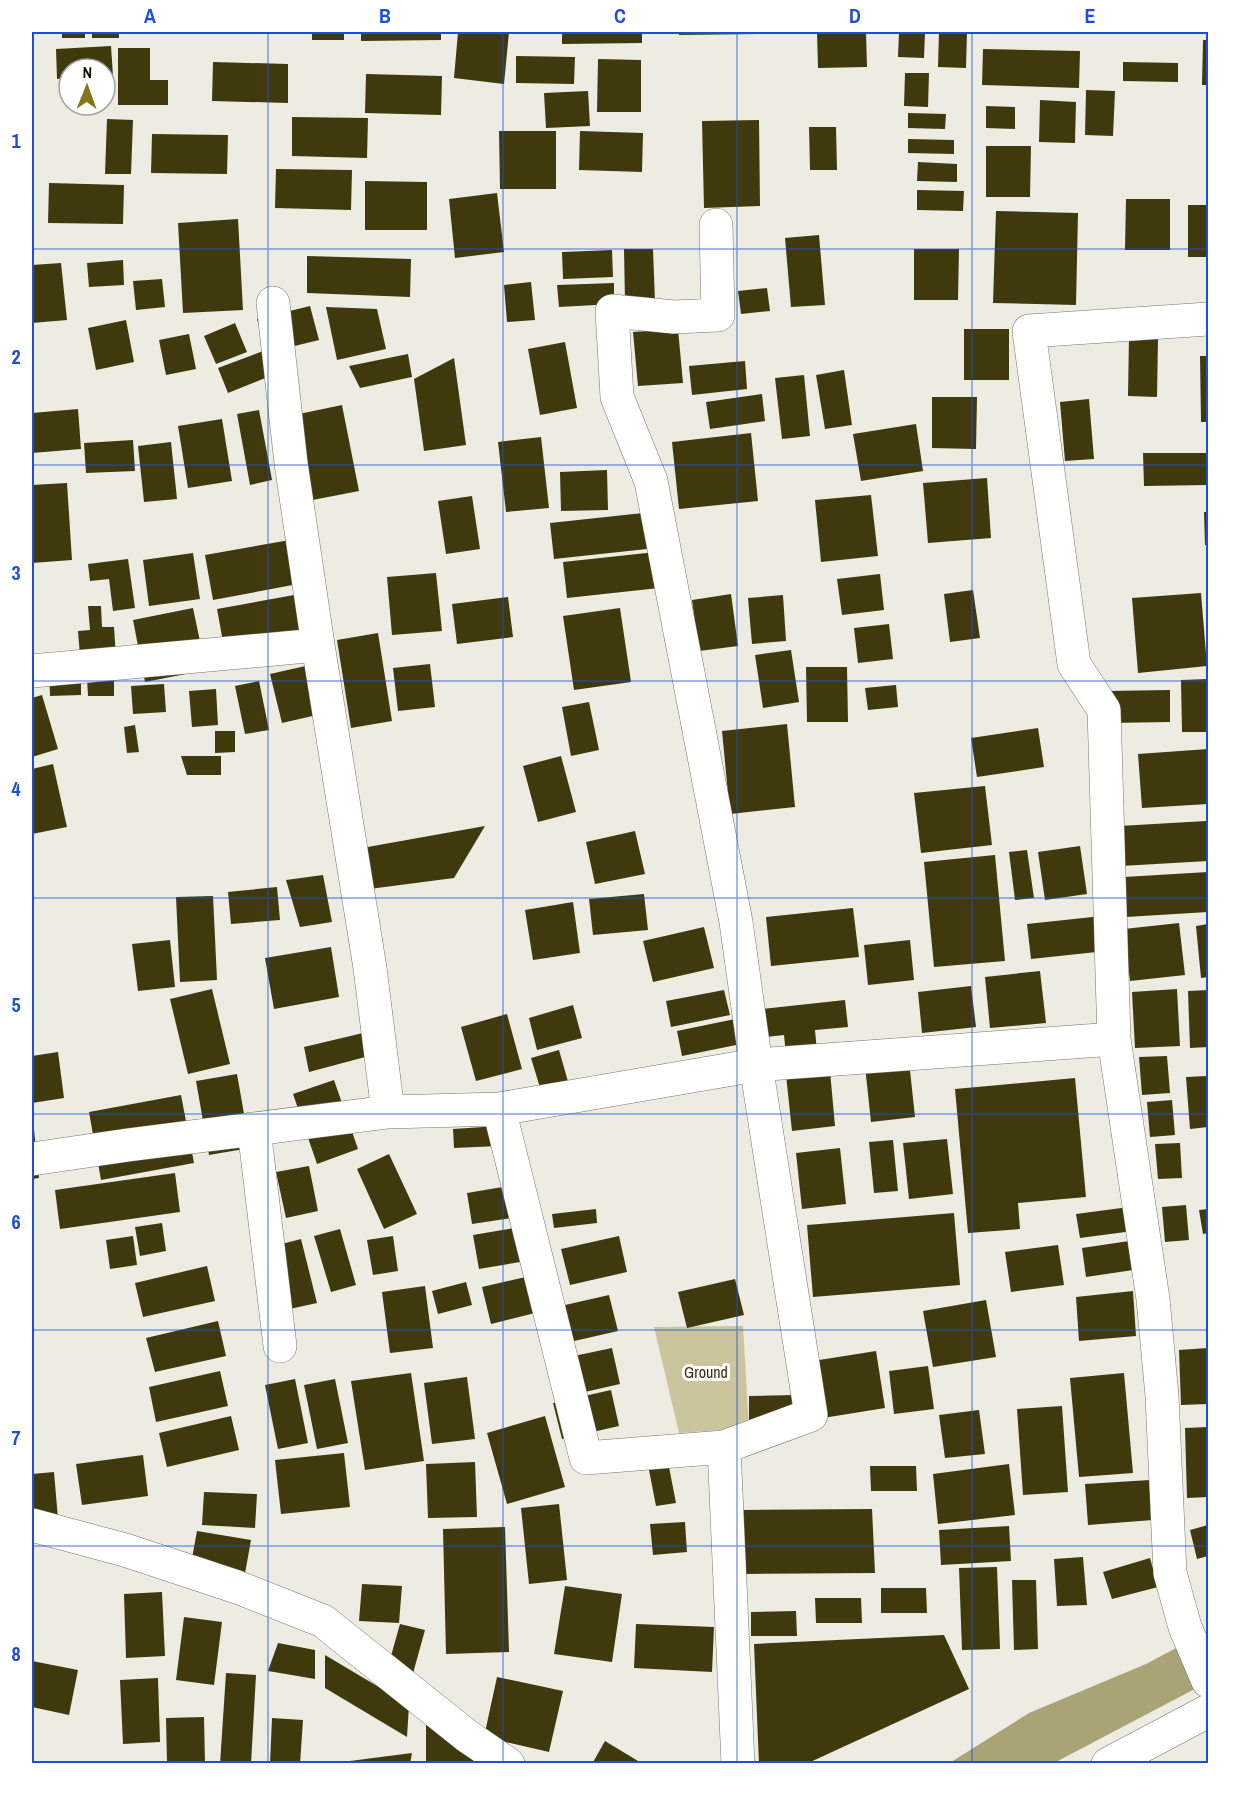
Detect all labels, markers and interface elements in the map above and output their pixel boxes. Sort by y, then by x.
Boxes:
text: A [144,2,156,29]
text: B [379,2,391,29]
text: C [614,2,626,29]
text: D [849,2,861,29]
text: E [1085,2,1096,29]
north arrow [57,57,117,117]
text: N [82,61,92,83]
text: 1 [11,127,21,154]
text: 2 [11,343,21,370]
text: 3 [11,559,21,586]
text: 4 [11,775,21,802]
text: 5 [11,991,21,1018]
text: 6 [11,1208,21,1235]
park label: Ground [684,1361,728,1383]
text: 7 [11,1424,21,1451]
text: 8 [11,1640,21,1667]

